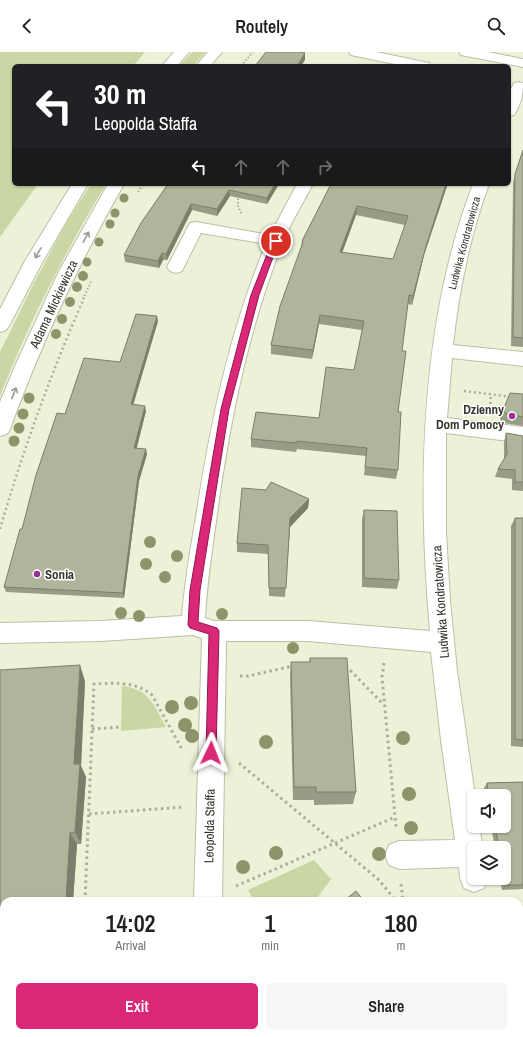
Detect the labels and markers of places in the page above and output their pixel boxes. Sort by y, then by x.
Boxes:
pin [259,224,293,258]
place label: Dzienny Dom Pomocy [436,401,504,433]
marker: Dzienny Dom Pomocy [507,411,517,421]
place label: Sonia [45,566,74,583]
marker: Sonia [32,569,42,579]

